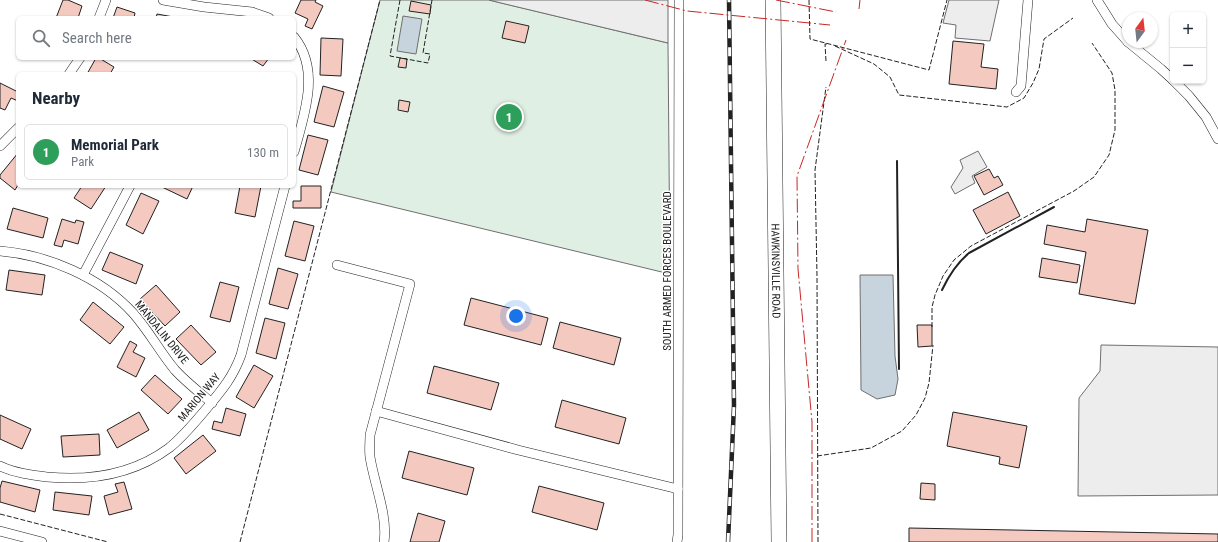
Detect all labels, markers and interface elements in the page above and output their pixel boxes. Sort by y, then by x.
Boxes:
north arrow [1122,12,1158,48]
map controls [1170,12,1206,84]
button: + [1170,12,1206,48]
search box [16,16,296,60]
icon: search [30,27,52,49]
text: Search here [62,29,132,47]
button: − [1170,48,1206,84]
text: Nearby [32,88,80,108]
pin: 1 [496,102,522,132]
text: Memorial Park [71,136,159,154]
text: 1 [43,145,49,160]
text: 130 m [247,145,279,160]
text: Park [71,154,94,169]
street label: SOUTH ARMED FORCES BOULEVARD [661,191,674,351]
street label: HAWKINSVILLE ROAD [768,223,783,319]
street label: MANDALIN DRIVE [132,298,192,367]
your location [506,306,526,326]
street label: MARION WAY [175,370,223,424]

